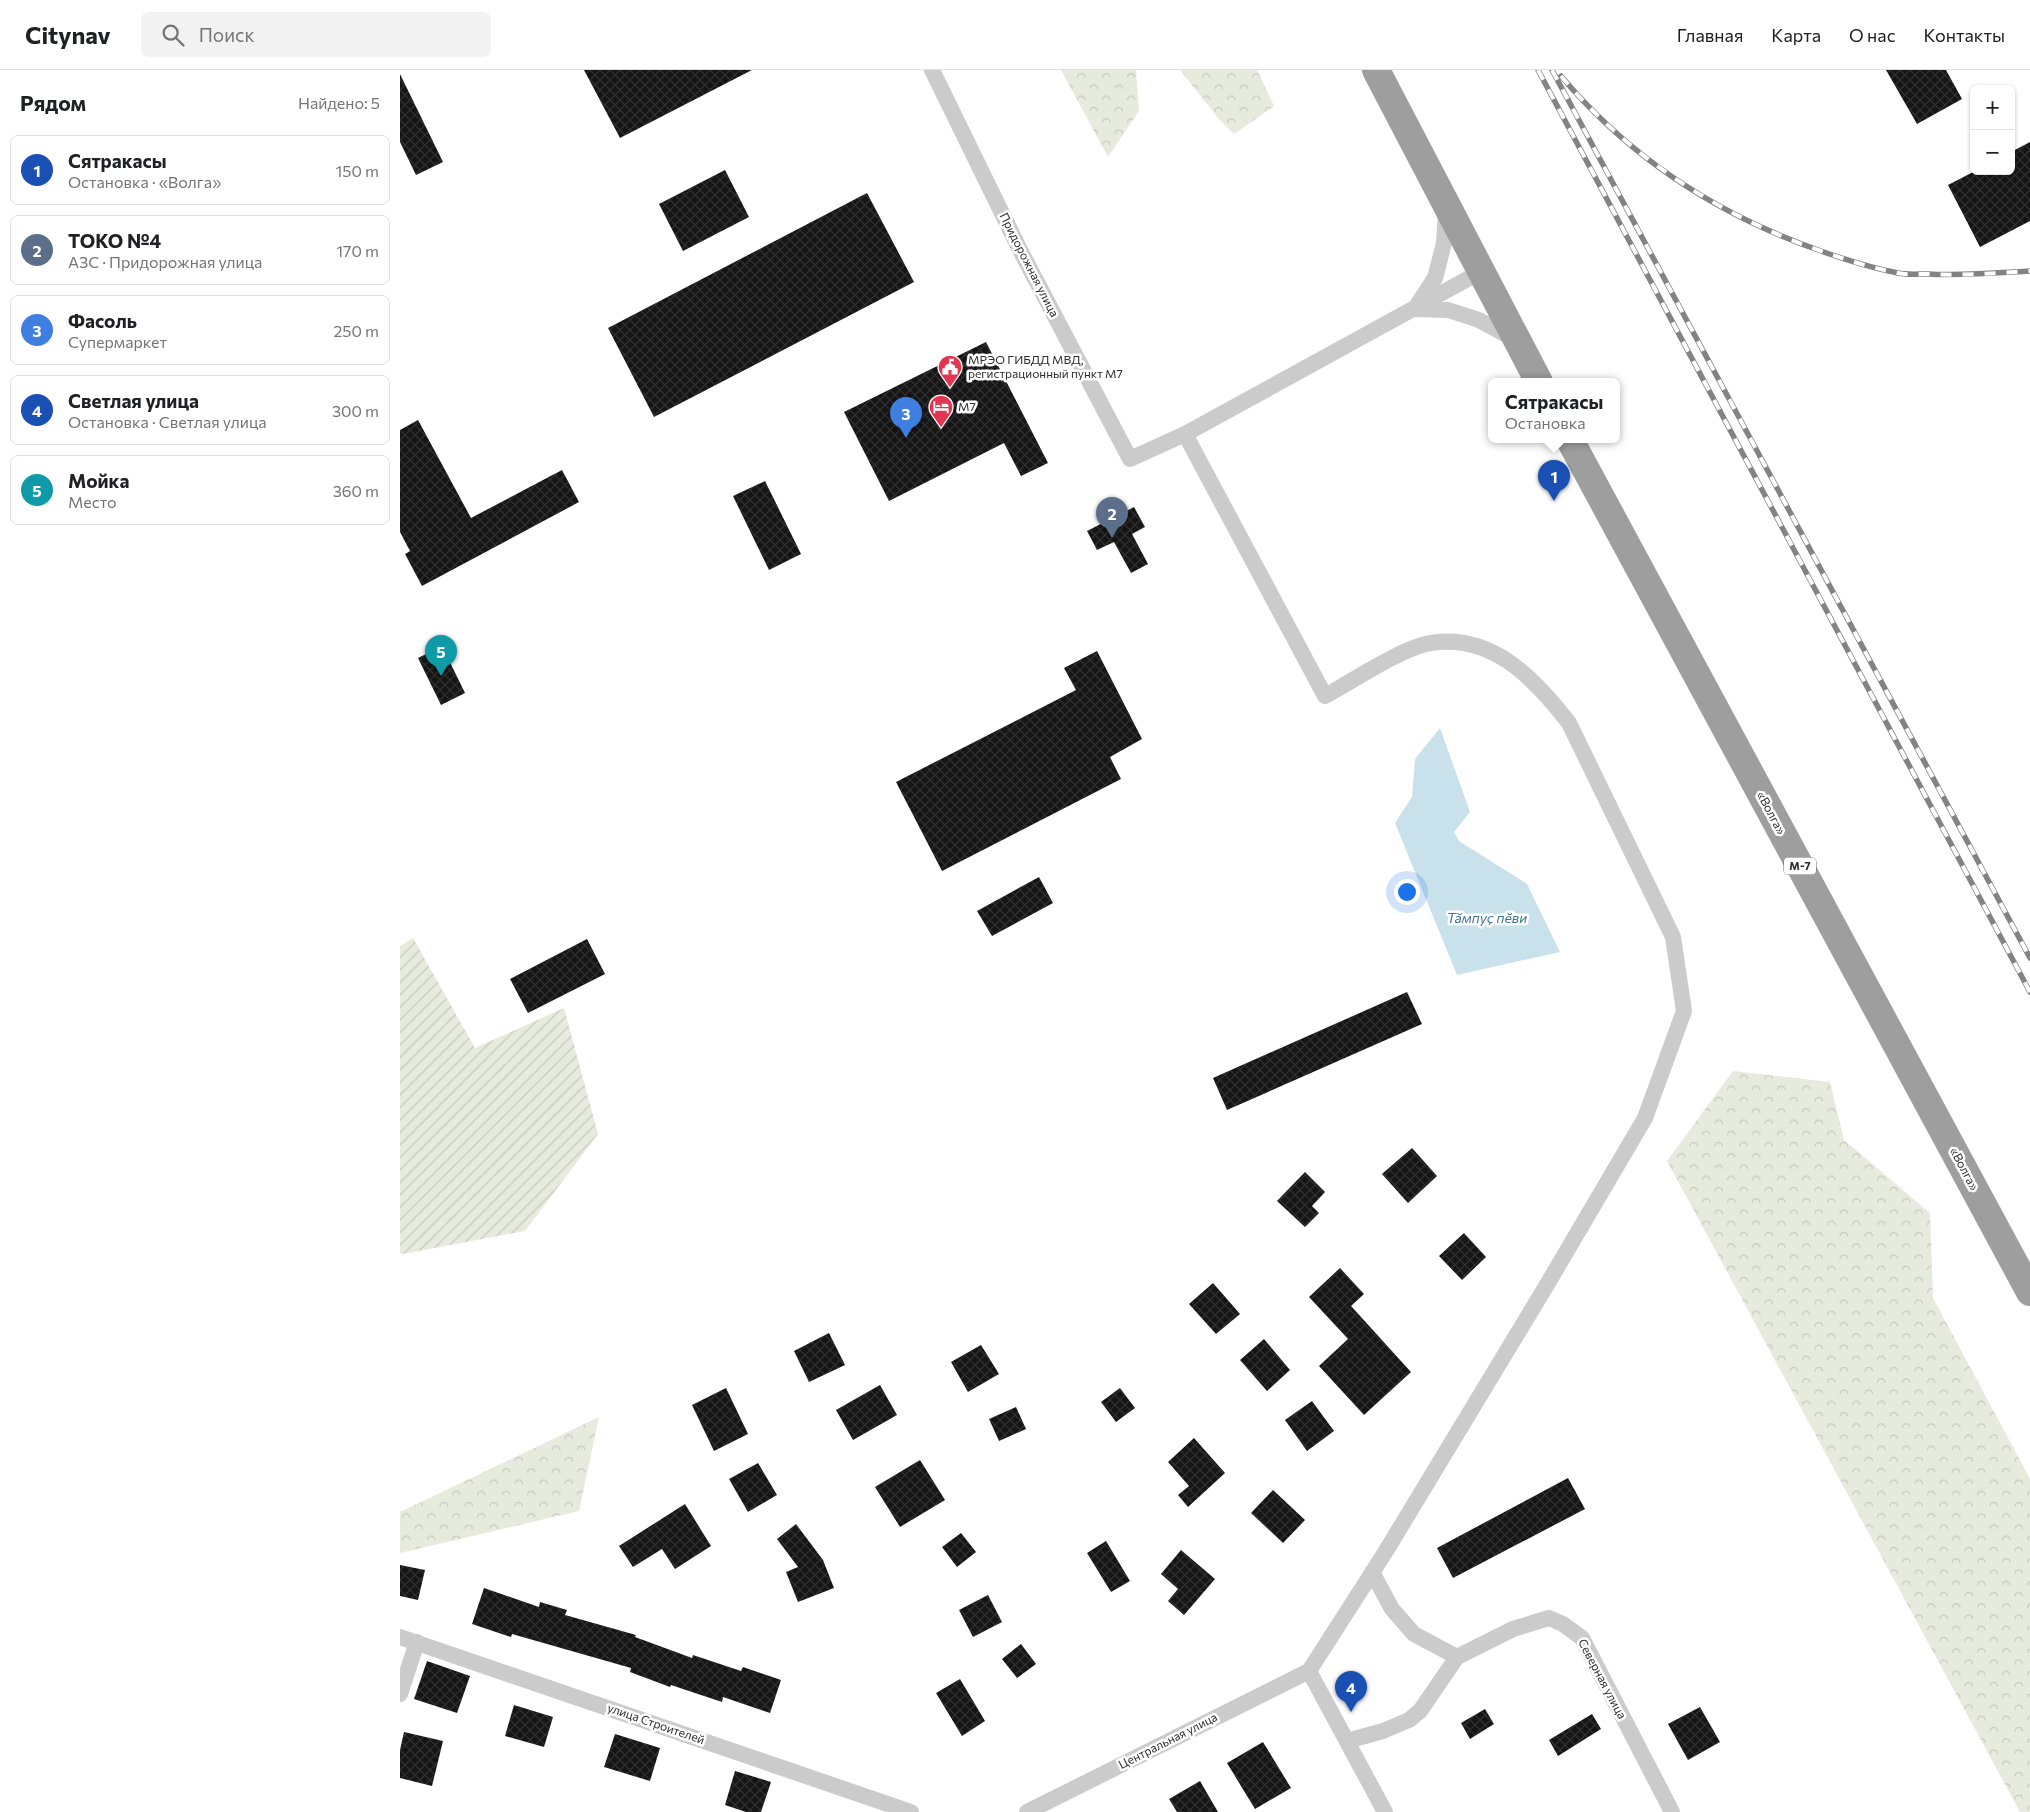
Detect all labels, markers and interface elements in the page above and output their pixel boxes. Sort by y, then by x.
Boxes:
search box [141,12,491,57]
text: Citynav [25,20,111,49]
icon: search [159,21,187,49]
text: Поиск [199,23,255,46]
text: Главная [1677,24,1743,46]
text: Карта [1771,24,1821,46]
text: О нас [1849,24,1896,46]
text: Контакты [1924,24,2005,46]
map controls [1970,85,2015,175]
button: + [1970,85,2015,130]
text: Рядом [20,90,86,115]
text: Найдено: 5 [298,93,380,112]
button: − [1970,130,2015,175]
text: Сятракасы [68,149,167,172]
text: 1 [33,161,41,180]
text: 150 m [336,161,379,180]
text: Остановка · «Волга» [68,172,221,191]
street label: Придорожная улица [998,210,1062,319]
text: ТОКО №4 [68,229,161,252]
text: 2 [32,241,42,260]
text: 170 m [336,241,379,260]
text: АЗС · Придорожная улица [68,252,262,271]
text: Фасоль [68,309,137,332]
text: 3 [32,321,42,340]
text: 250 m [333,321,379,340]
text: Супермаркет [68,332,167,351]
place label: МРЭО ГИБДД МВД, регистрационный пункт М7 [968,352,1123,380]
public building icon: МРЭО ГИБДД МВД, регистрационный пункт М7 [937,354,963,388]
popup [1488,378,1620,443]
text: Светлая улица [68,389,199,412]
text: Сятракасы [1505,390,1603,413]
hotel icon: М7 [928,394,954,428]
pin: 3 [890,397,922,438]
place label: М7 [958,399,976,413]
text: 4 [32,401,42,420]
text: 300 m [332,401,379,420]
text: Остановка · Светлая улица [68,412,267,431]
text: Остановка [1505,413,1586,432]
pin: 1 [1538,460,1570,501]
text: Мойка [68,469,129,492]
text: 5 [32,481,42,500]
text: 360 m [333,481,379,500]
text: Место [68,492,117,511]
pin: 2 [1096,497,1128,538]
pin: 5 [425,635,457,676]
street label: «Волга» [1755,789,1789,837]
road number: М-7 [1784,858,1816,874]
your location [1394,879,1420,905]
water label: Тӑмпуҫ пӗви [1447,909,1527,926]
street label: «Волга» [1948,1145,1982,1193]
street label: Северная улица [1576,1636,1630,1721]
pin: 4 [1335,1671,1367,1712]
street label: улица Строителей [606,1700,707,1746]
street label: Центральная улица [1116,1709,1219,1771]

